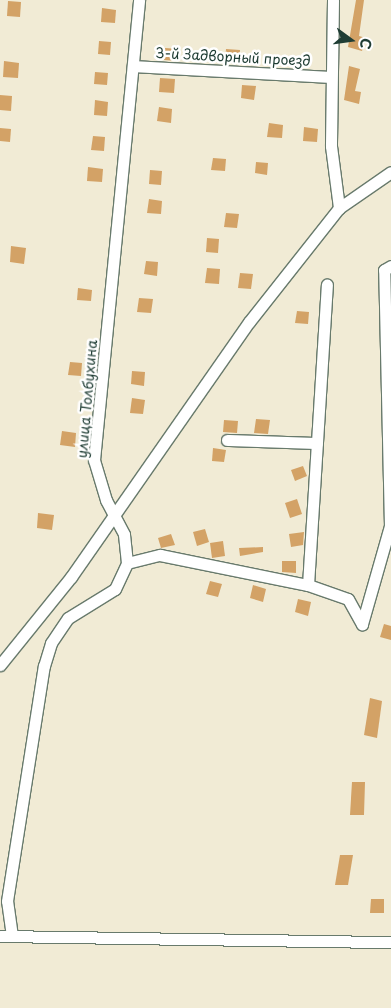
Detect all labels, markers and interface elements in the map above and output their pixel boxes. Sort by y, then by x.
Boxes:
north arrow [326,15,376,65]
text: С [355,36,378,51]
street label: 3-й Задворный проезд [154,45,312,69]
street label: улица Толбухина [73,339,101,459]

